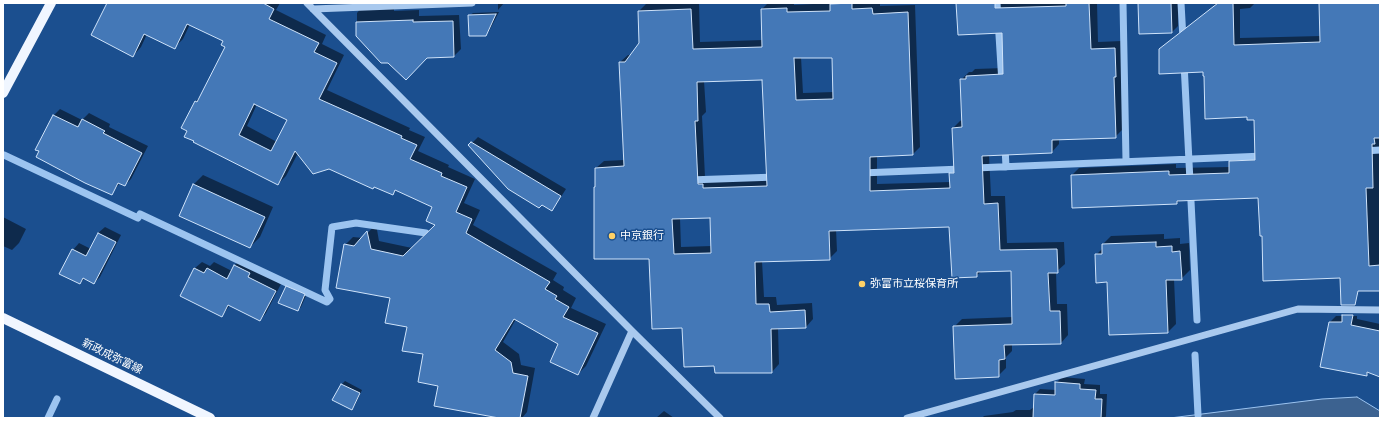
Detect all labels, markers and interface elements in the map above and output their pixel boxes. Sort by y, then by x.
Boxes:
place label: 中京銀行 [620,229,664,243]
marker: 中京銀行 [607,231,617,241]
place label: 弥富市立桜保育所 [870,277,958,291]
marker: 弥富市立桜保育所 [857,279,867,289]
street label: 新政成弥富線 [79,337,145,377]

